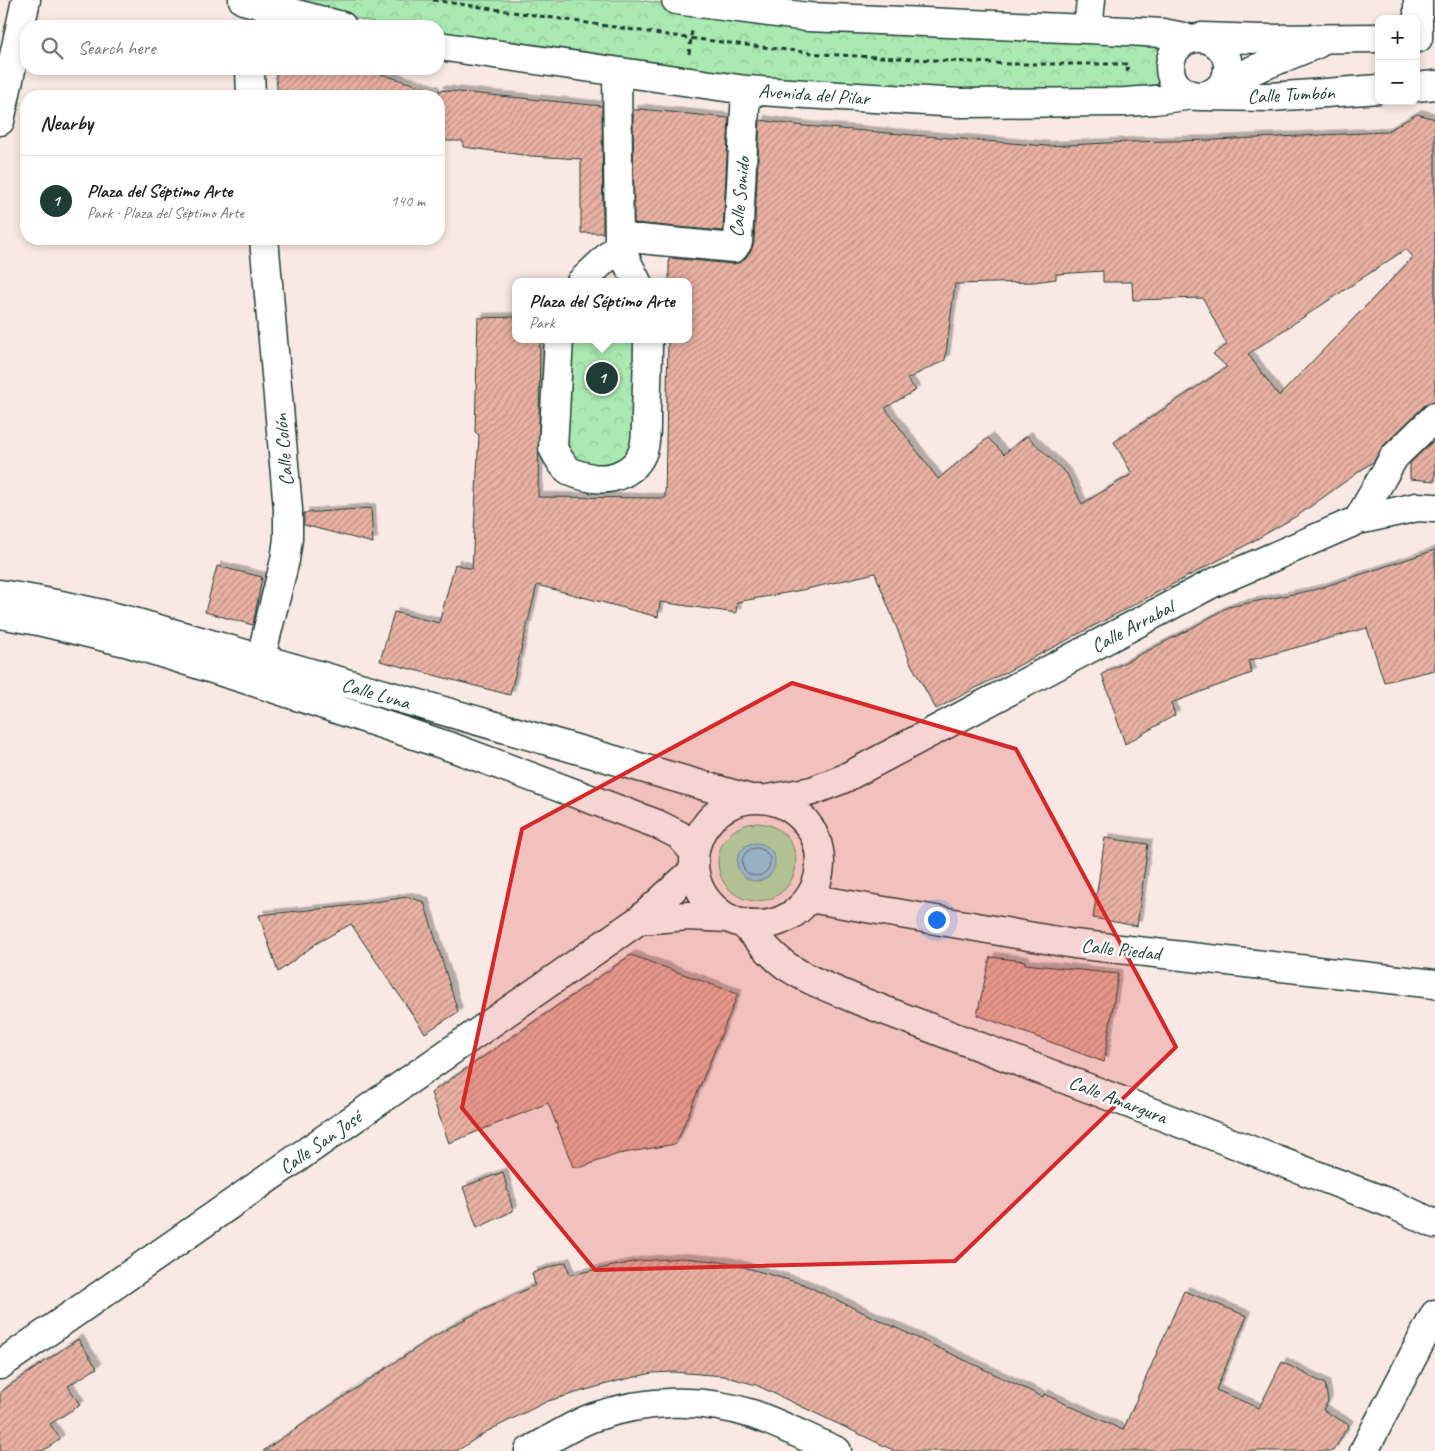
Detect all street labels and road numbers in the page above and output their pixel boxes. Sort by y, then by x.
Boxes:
street label: Avenida del Pilar [758,78,872,111]
street label: Calle Tumbón [1247,80,1336,109]
street label: Calle Sonido [724,154,756,238]
street label: Calle Colón [268,412,299,487]
street label: Calle Arrabal [1087,593,1181,659]
street label: Calle Luna [339,672,414,715]
street label: Calle Piedad [1080,933,1165,966]
street label: Calle Amargura [1065,1069,1172,1130]
street label: Calle San José [274,1103,369,1180]

